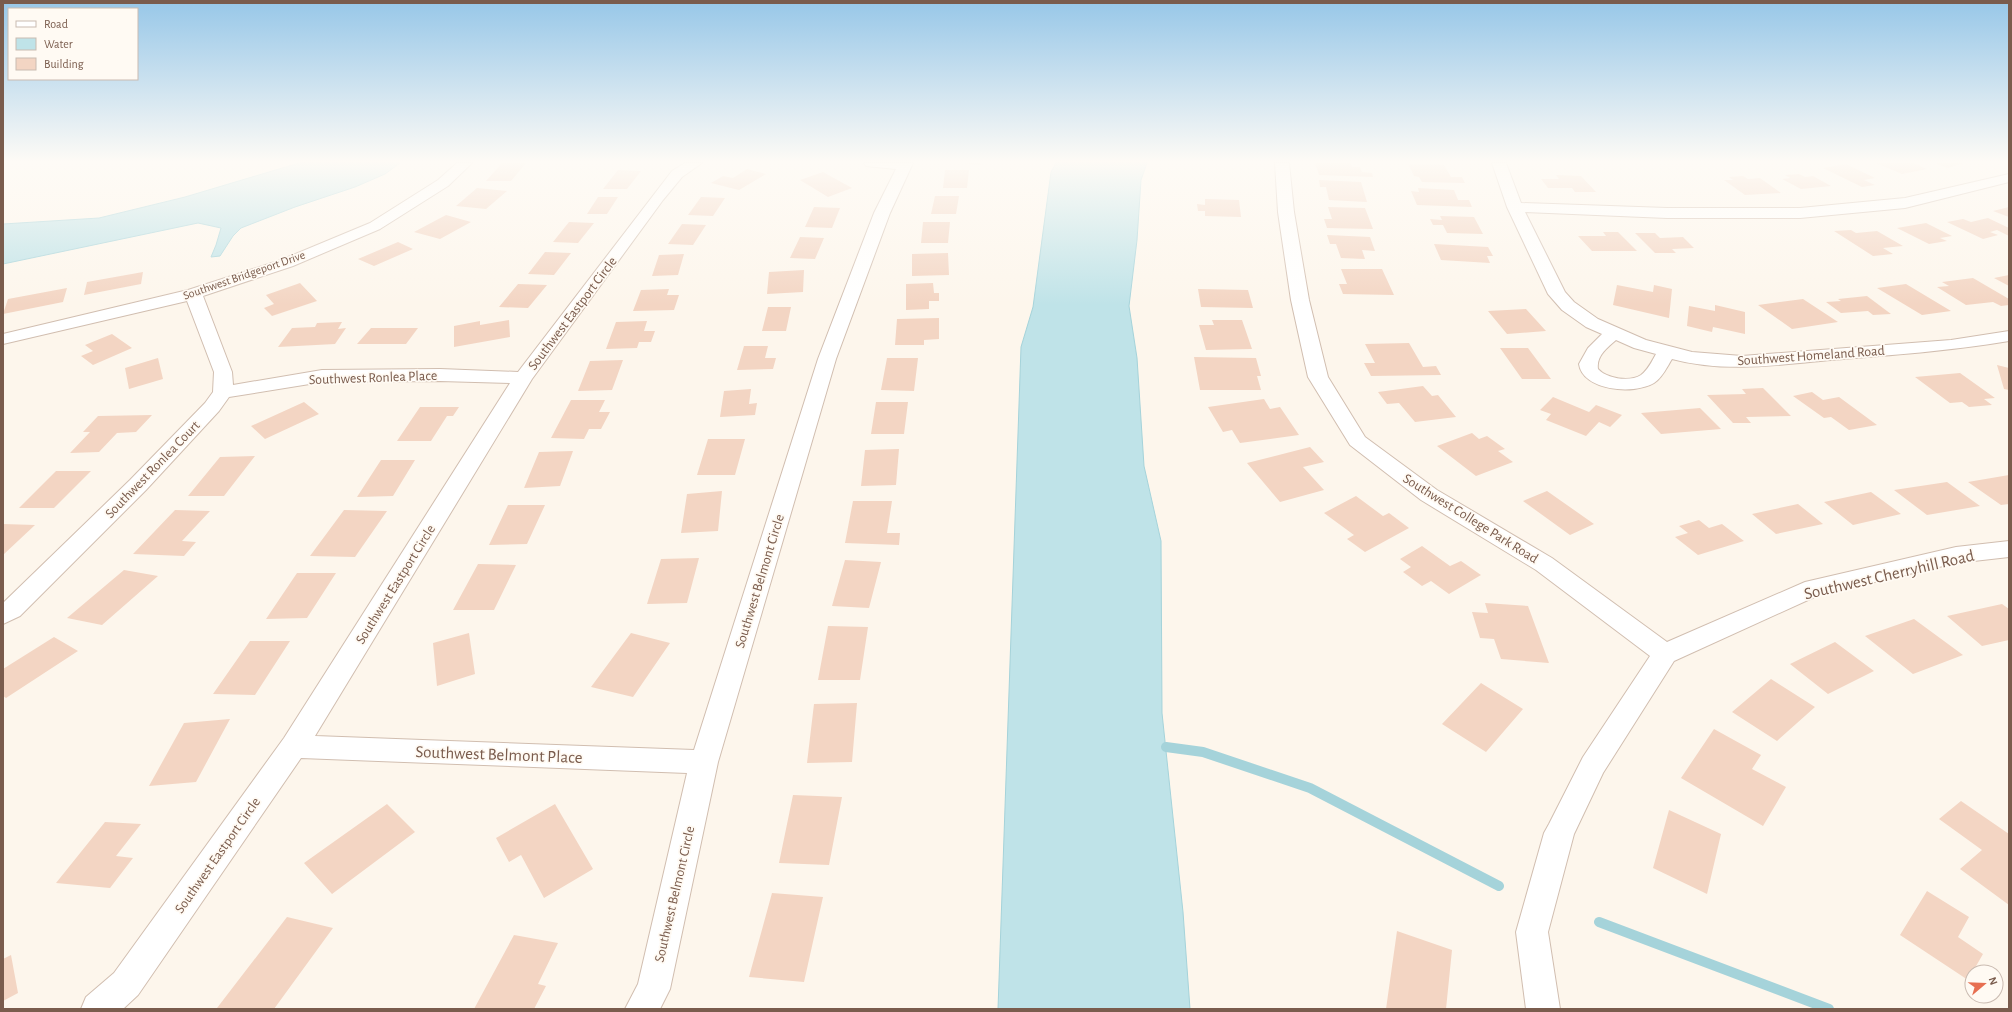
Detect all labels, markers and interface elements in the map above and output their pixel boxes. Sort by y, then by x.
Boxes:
legend [8,8,138,80]
text: Road [44,18,68,30]
text: Water [44,38,73,50]
text: Building [44,58,84,70]
street label: Southwest Bridgeport Drive [181,248,307,302]
street label: Southwest Eastport Circle [526,254,620,373]
street label: Southwest Homeland Road [1737,344,1885,368]
street label: Southwest Ronlea Place [309,369,437,387]
street label: Southwest Ronlea Court [103,418,203,521]
street label: Southwest College Park Road [1400,471,1541,566]
street label: Southwest Belmont Circle [733,513,787,650]
street label: Southwest Eastport Circle [353,522,438,647]
street label: Southwest Cherryhill Road [1802,547,1976,603]
street label: Southwest Belmont Place [415,743,583,766]
street label: Southwest Eastport Circle [173,795,263,916]
street label: Southwest Belmont Circle [652,825,697,964]
north arrow [1964,964,2004,1004]
text: N [1987,975,1999,986]

